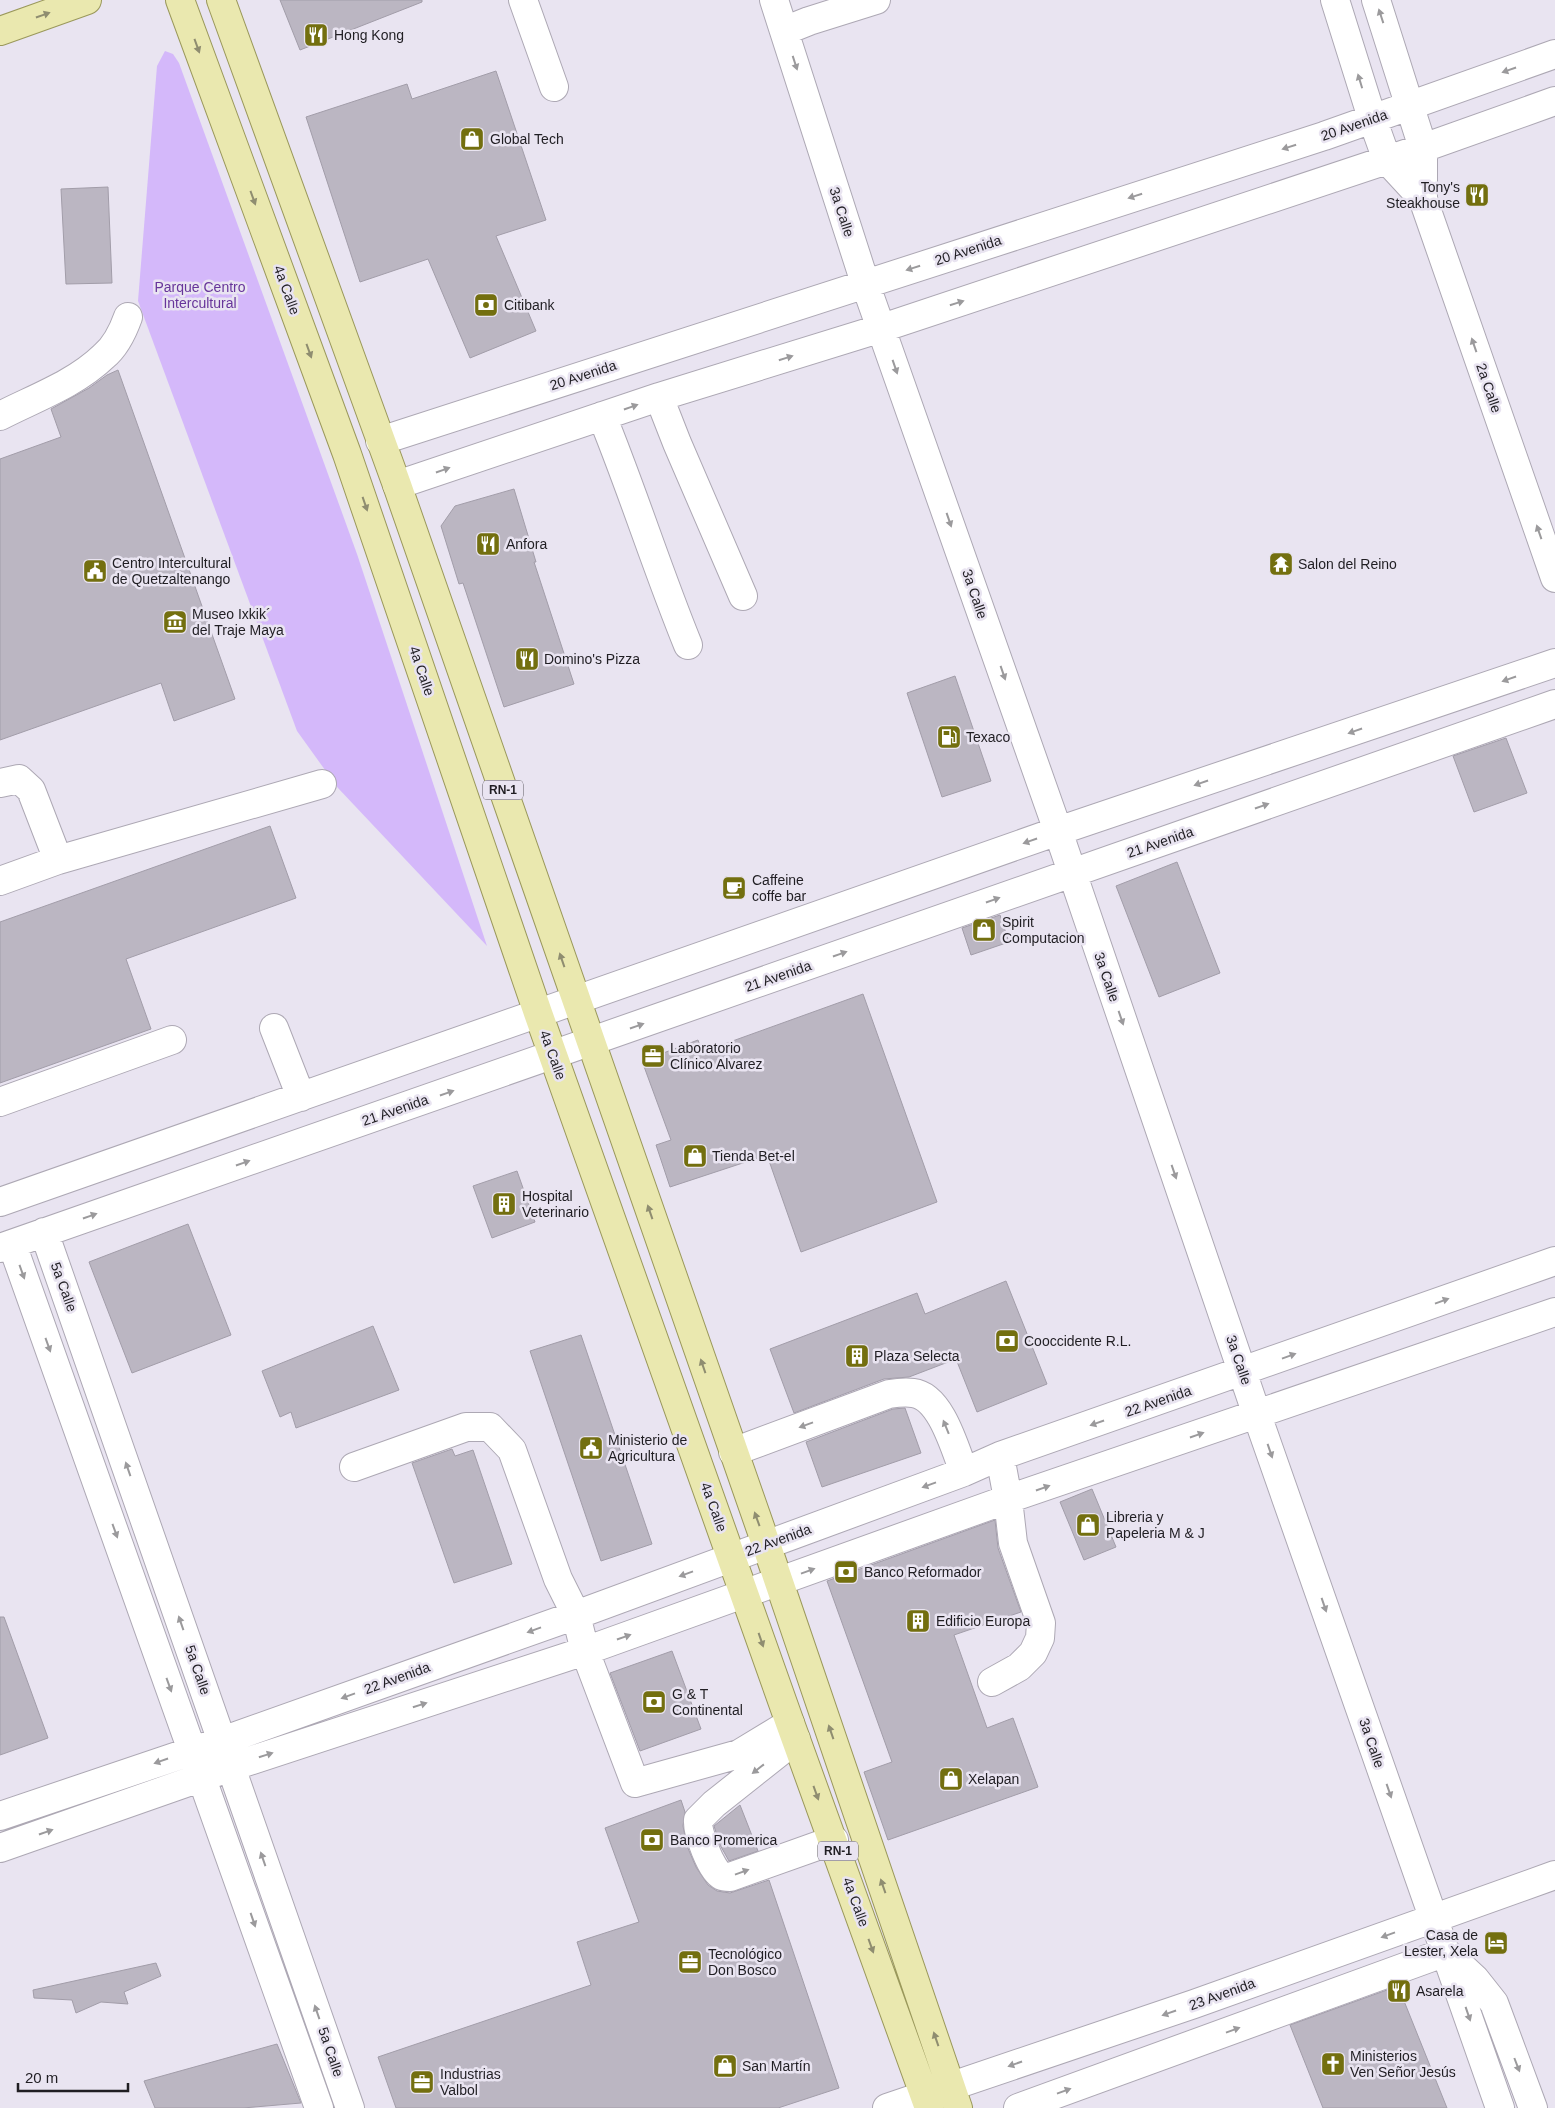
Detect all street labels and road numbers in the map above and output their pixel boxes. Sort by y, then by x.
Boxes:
street label: 20 Avenida [1319,106,1389,144]
street label: 3a Calle [826,185,858,239]
street label: 20 Avenida [933,232,1003,268]
street label: 4a Calle [271,263,303,317]
street label: 20 Avenida [548,357,618,393]
street label: 2a Calle [1473,361,1505,415]
street label: 3a Calle [959,567,991,621]
street label: 4a Calle [406,644,438,698]
road number: RN-1 [483,780,523,800]
street label: 21 Avenida [1125,823,1195,861]
street label: 3a Calle [1091,950,1123,1004]
street label: 21 Avenida [743,957,813,995]
street label: 4a Calle [537,1028,569,1082]
street label: 21 Avenida [360,1091,430,1129]
street label: 5a Calle [48,1260,80,1314]
street label: 3a Calle [1223,1333,1255,1387]
street label: 22 Avenida [1123,1382,1193,1420]
street label: 4a Calle [698,1480,730,1534]
street label: 22 Avenida [743,1521,813,1559]
street label: 5a Calle [182,1643,214,1697]
street label: 22 Avenida [362,1659,432,1697]
street label: 3a Calle [1356,1716,1388,1770]
road number: RN-1 [818,1842,858,1860]
street label: 4a Calle [840,1875,872,1929]
street label: 23 Avenida [1187,1975,1257,2013]
street label: 5a Calle [315,2025,347,2079]

